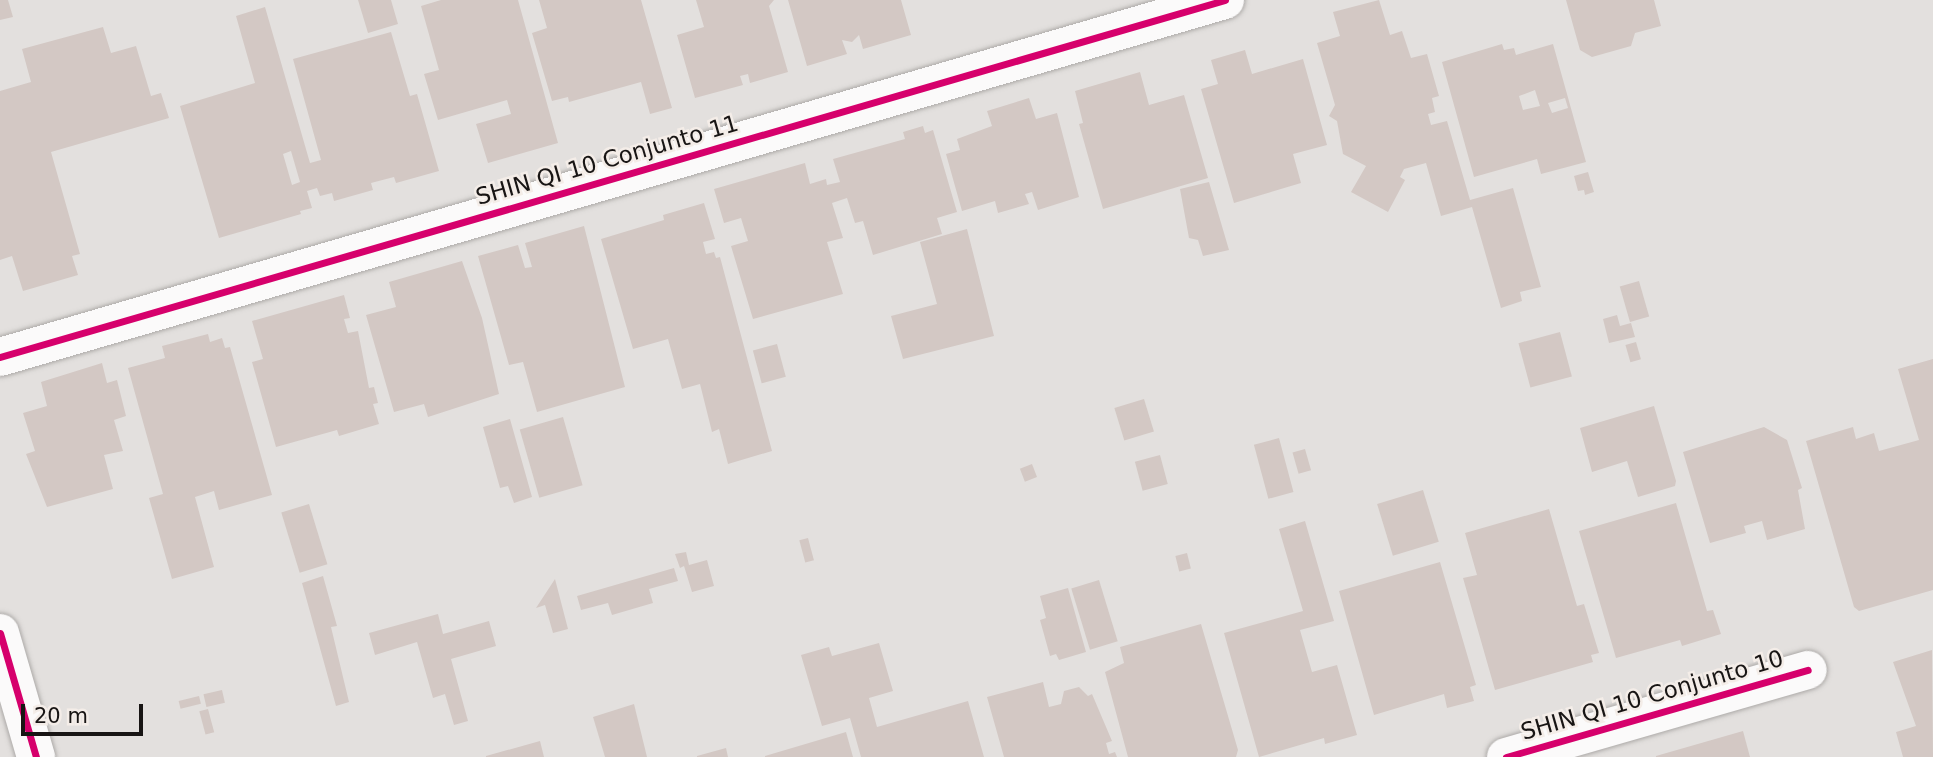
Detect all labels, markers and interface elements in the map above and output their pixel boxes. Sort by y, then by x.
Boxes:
street label: SHIN QI 10 Conjunto 11 [473,109,741,211]
street label: SHIN QI 10 Conjunto 10 [1518,644,1786,746]
scale bar [24,690,147,734]
text: 20 m [34,704,88,728]

